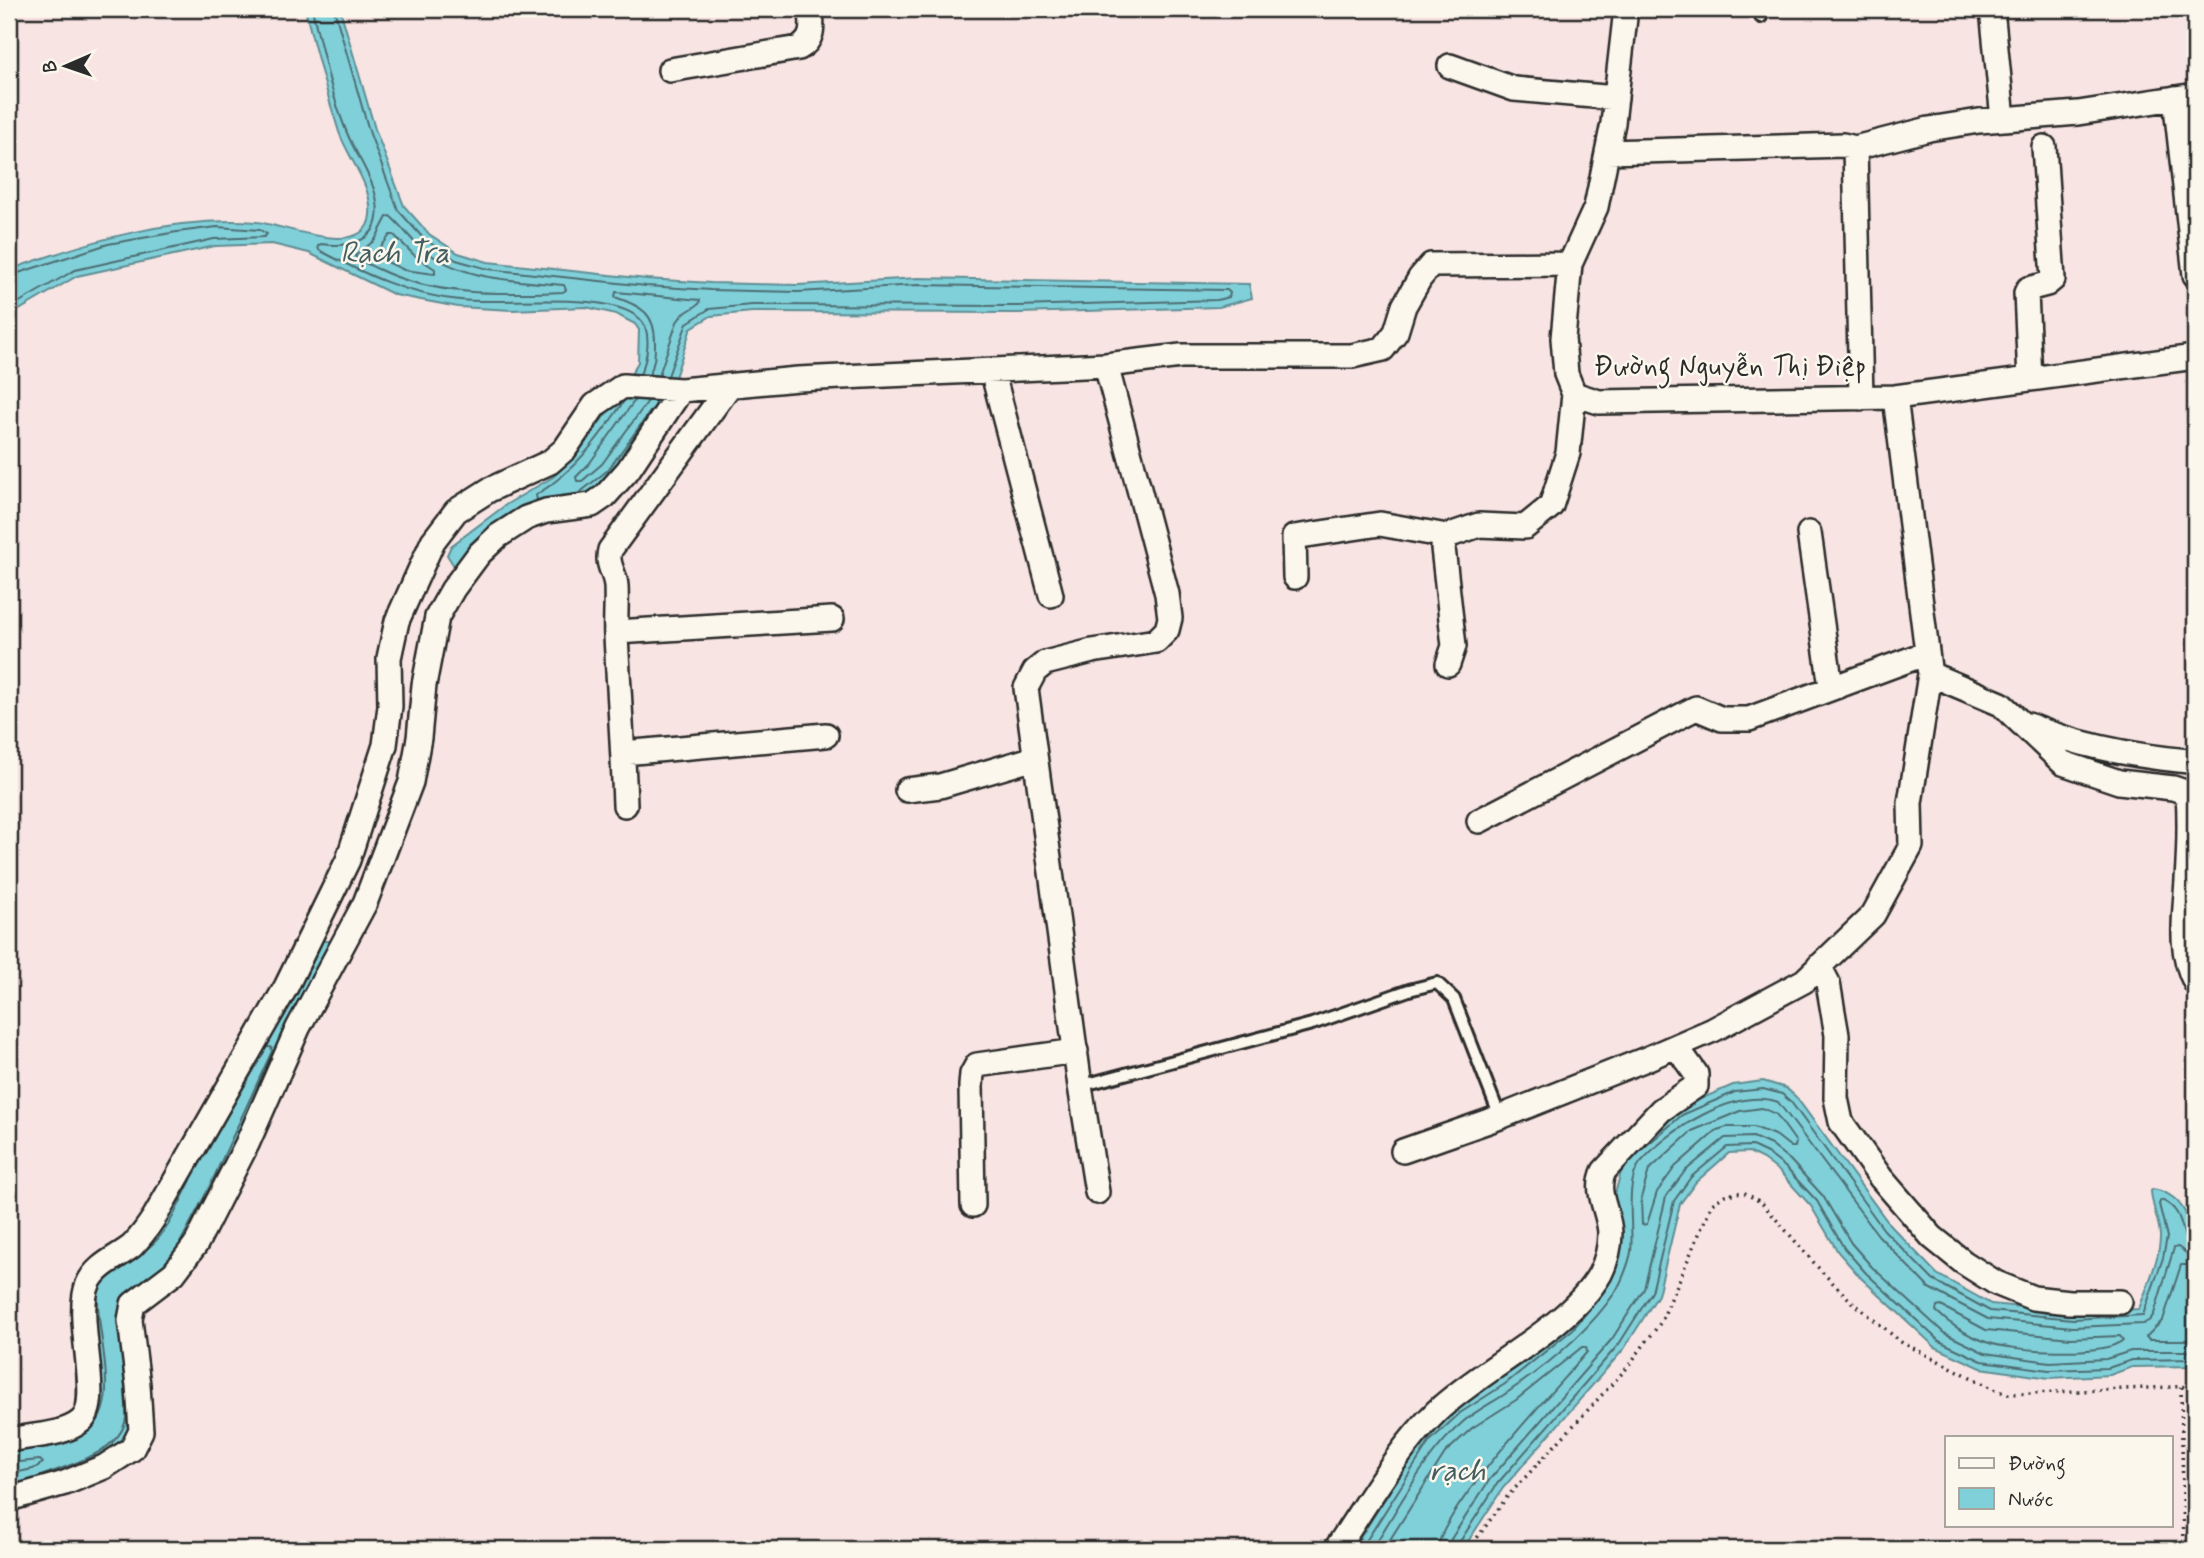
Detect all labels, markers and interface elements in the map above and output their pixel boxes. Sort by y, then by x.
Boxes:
north arrow [32,32,102,102]
text: B [38,60,63,73]
water label: Rạch Tra [340,234,450,273]
street label: Đường Nguyễn Thị Điệp [1594,349,1866,389]
legend [1945,1436,2172,1526]
text: Đường [2008,1450,2066,1480]
water label: rạch [1430,1452,1486,1491]
text: Nước [2008,1486,2053,1514]

